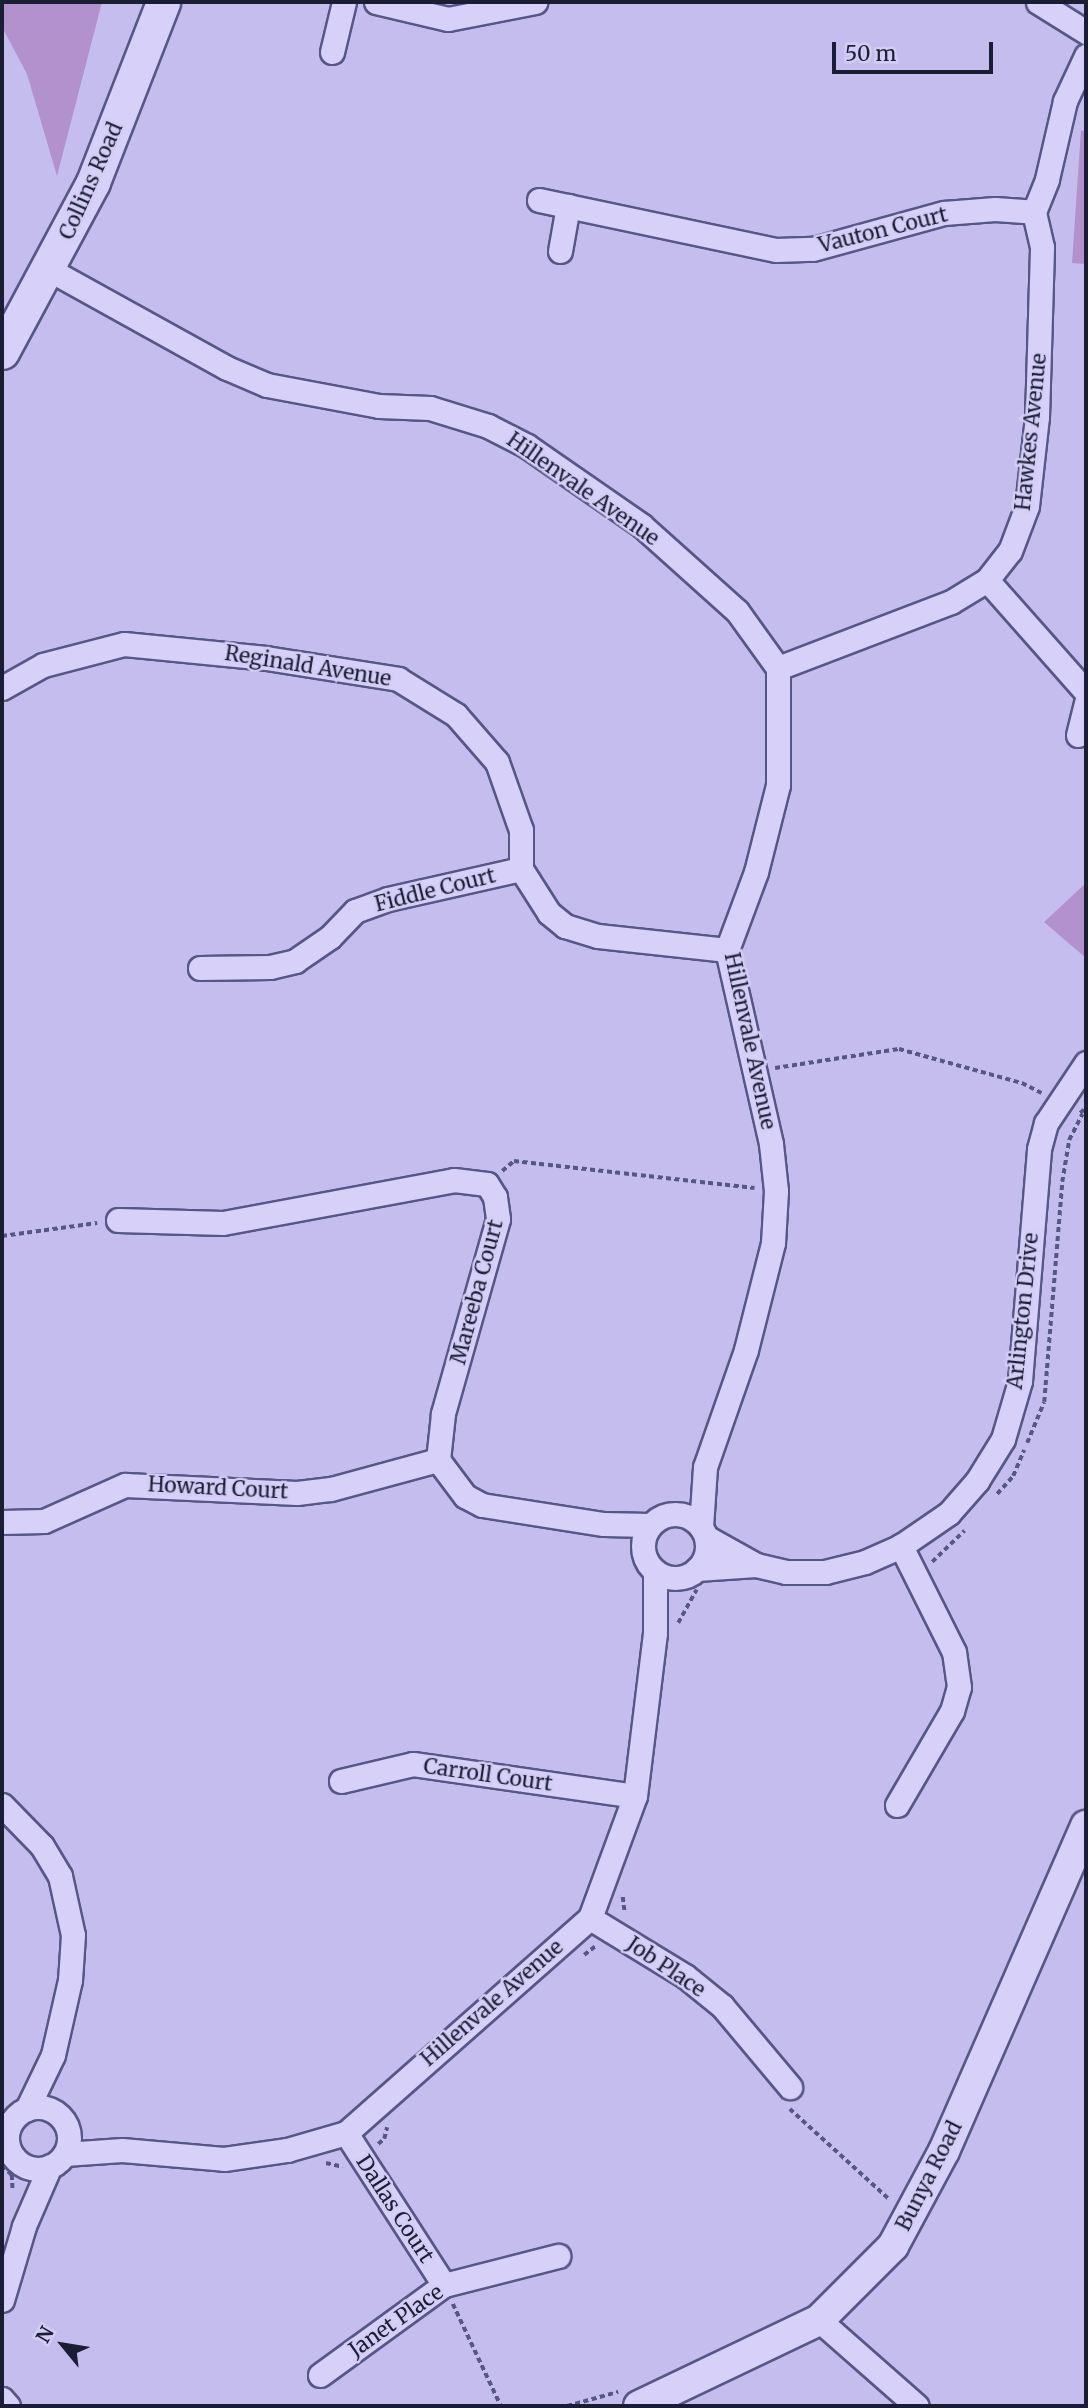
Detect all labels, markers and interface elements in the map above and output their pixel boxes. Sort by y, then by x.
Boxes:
scale bar [836,28,997,72]
text: 50 m [845,40,896,67]
street label: Collins Road [54,119,128,243]
street label: Vauton Court [816,202,950,258]
street label: Hawkes Avenue [1010,352,1052,512]
street label: Hillenvale Avenue [502,427,664,551]
street label: Reginald Avenue [223,640,393,692]
street label: Fiddle Court [372,863,498,917]
street label: Hillenvale Avenue [719,950,781,1132]
street label: Mareeba Court [446,1217,508,1367]
street label: Arlington Drive [1002,1232,1044,1390]
street label: Howard Court [147,1472,289,1504]
street label: Carroll Court [422,1753,554,1797]
street label: Job Place [622,1932,710,2002]
street label: Hillenvale Avenue [416,1934,568,2072]
street label: Bunya Road [891,2117,967,2235]
street label: Dallas Court [351,2150,439,2268]
street label: Janet Place [344,2279,448,2363]
north arrow [28,2310,98,2380]
text: N [31,2322,59,2347]

